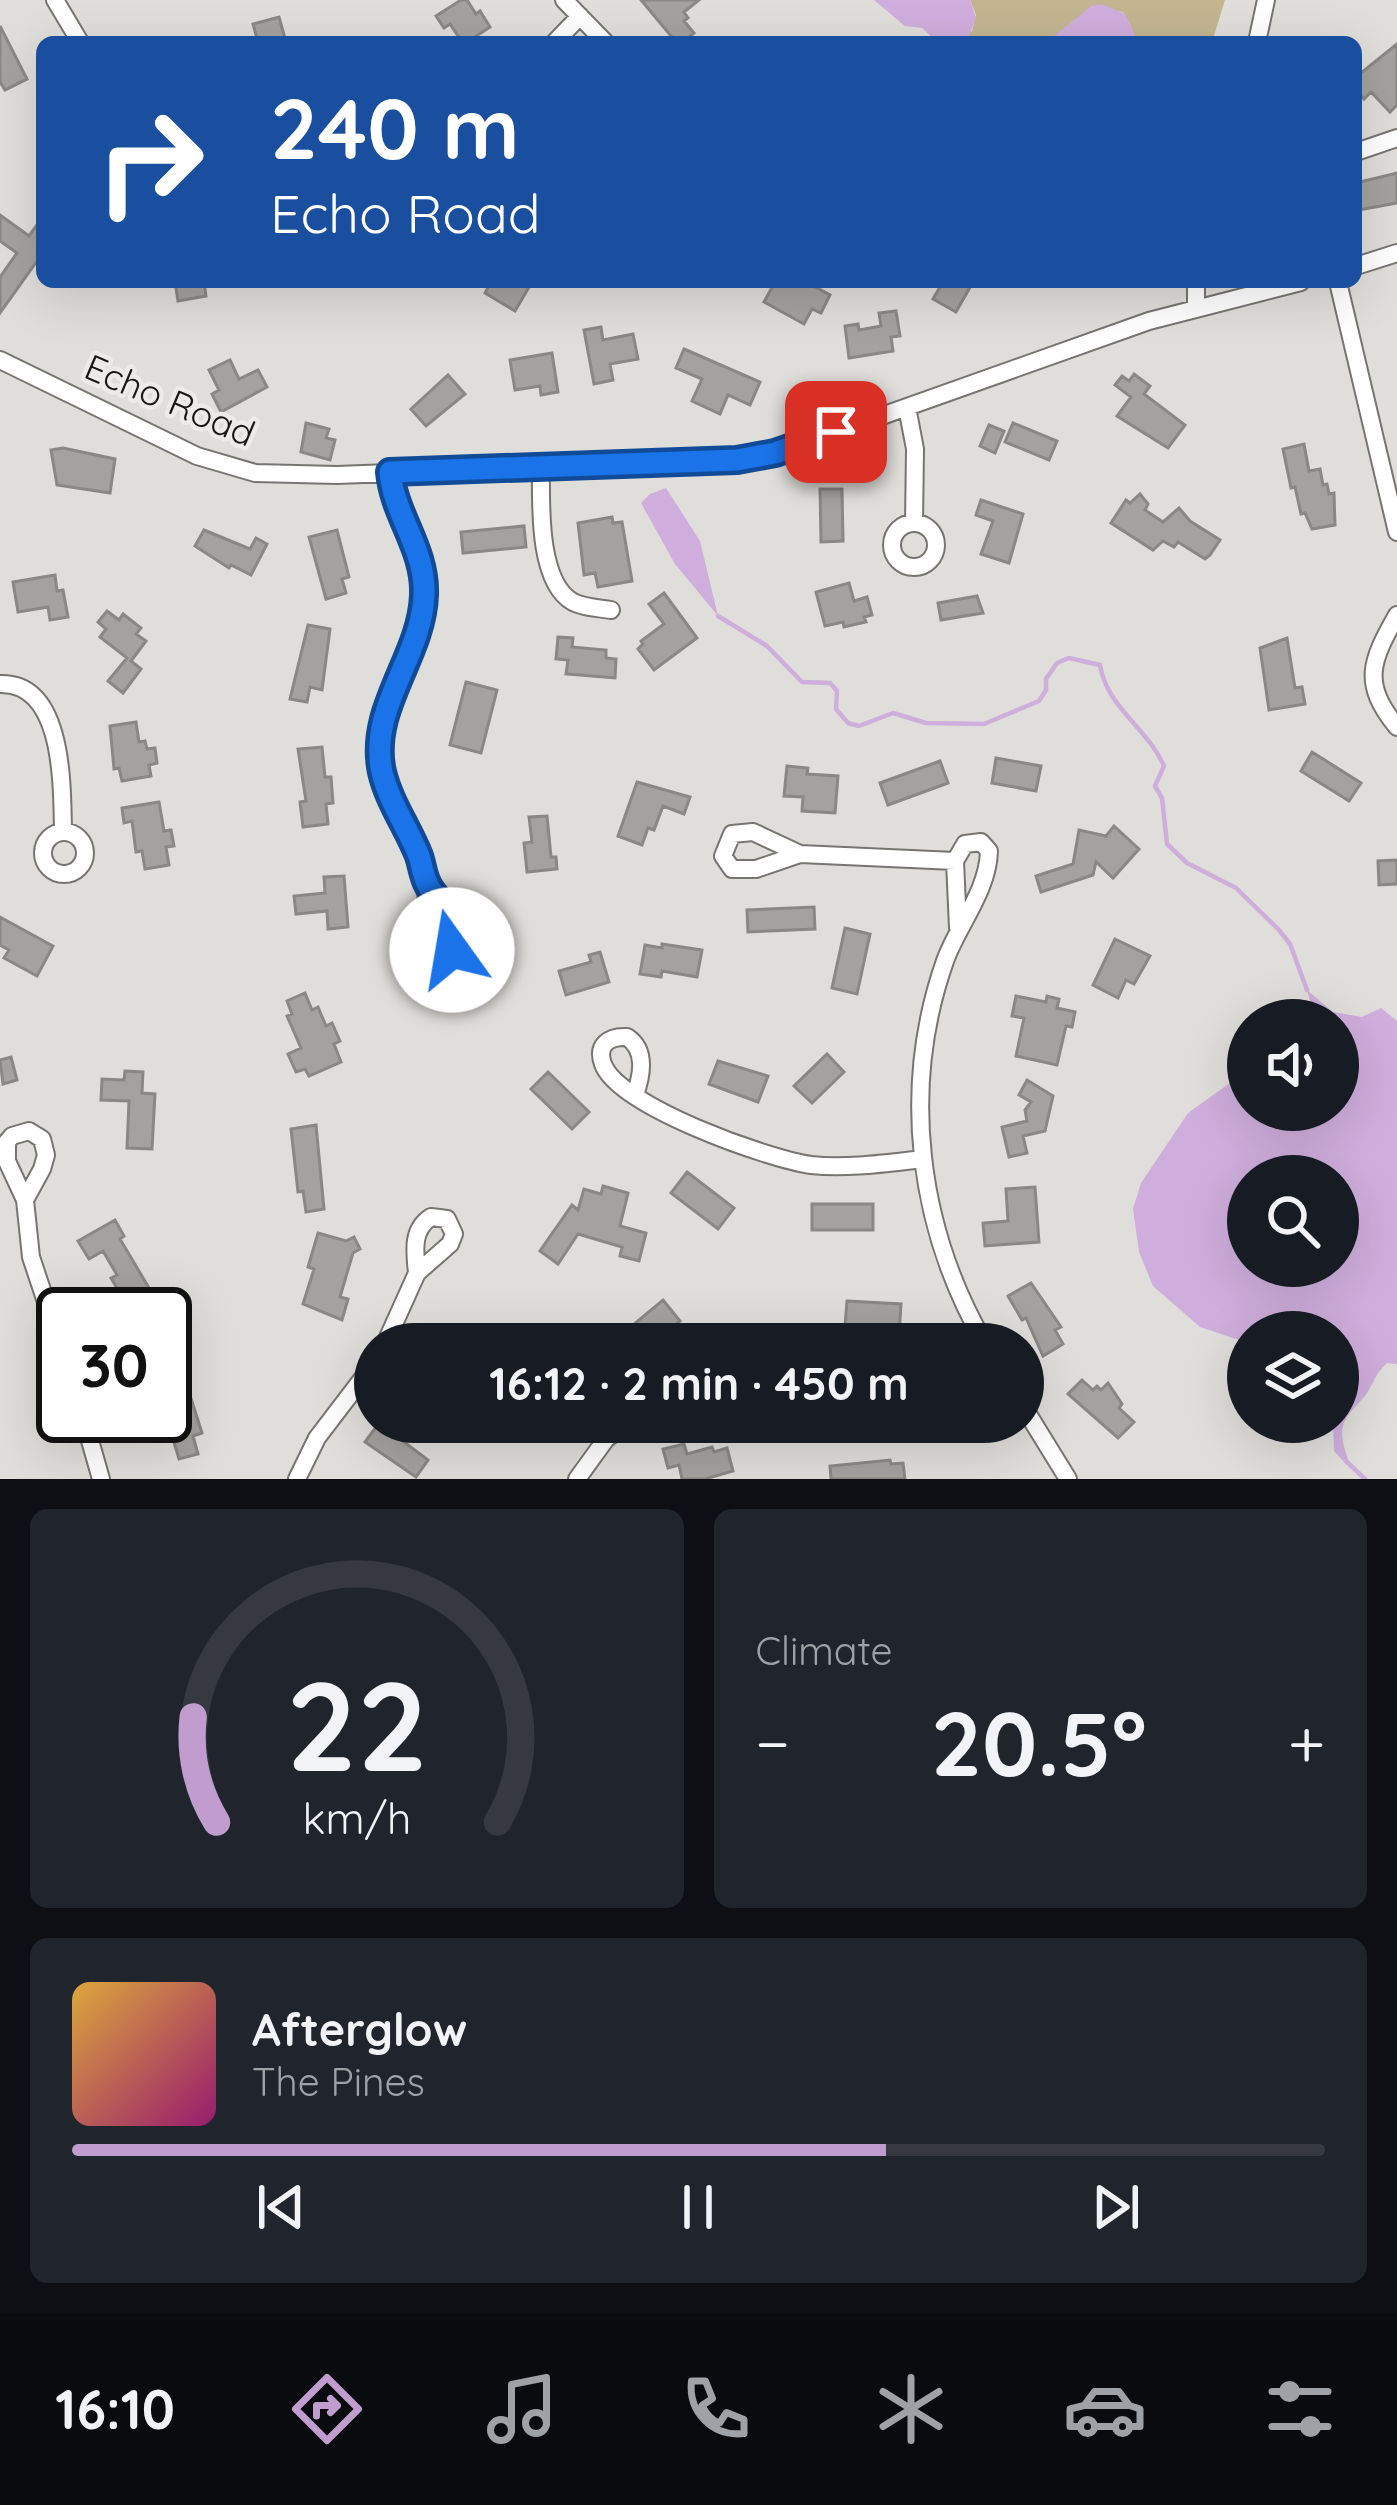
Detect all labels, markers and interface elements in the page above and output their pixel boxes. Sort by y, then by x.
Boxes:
text: 240 m [270,75,520,180]
icon: right [72,84,228,240]
text: Echo Road [270,179,540,247]
street label: Echo Road [78,344,262,455]
pin [785,381,887,483]
icon: arrive [803,399,869,465]
position arrow [389,887,515,1013]
map controls [1227,999,1359,1443]
button: sound [1227,999,1359,1131]
button: search [1227,1155,1359,1287]
speed limit sign: 30 [36,1287,192,1443]
button: layers [1227,1311,1359,1443]
text: 16:12 · 2 min · 450 m [489,1355,909,1411]
text: Climate [756,1626,893,1675]
text: 22 [286,1646,428,1802]
text: 20.5° [931,1686,1147,1799]
text: − [756,1701,790,1784]
text: + [1288,1701,1325,1784]
text: km/h [302,1790,411,1844]
text: Afterglow [252,2001,467,2057]
text: The Pines [252,2057,425,2106]
icon: previous [248,2174,314,2240]
icon: pause [665,2174,731,2240]
icon: next [1083,2174,1149,2240]
icon: directions [285,2367,369,2451]
icon: music [480,2367,564,2451]
icon: phone [674,2367,758,2451]
icon: climate [869,2367,953,2451]
icon: car [1063,2367,1147,2451]
icon: filters [1258,2367,1342,2451]
text: 16:10 [55,2375,175,2443]

